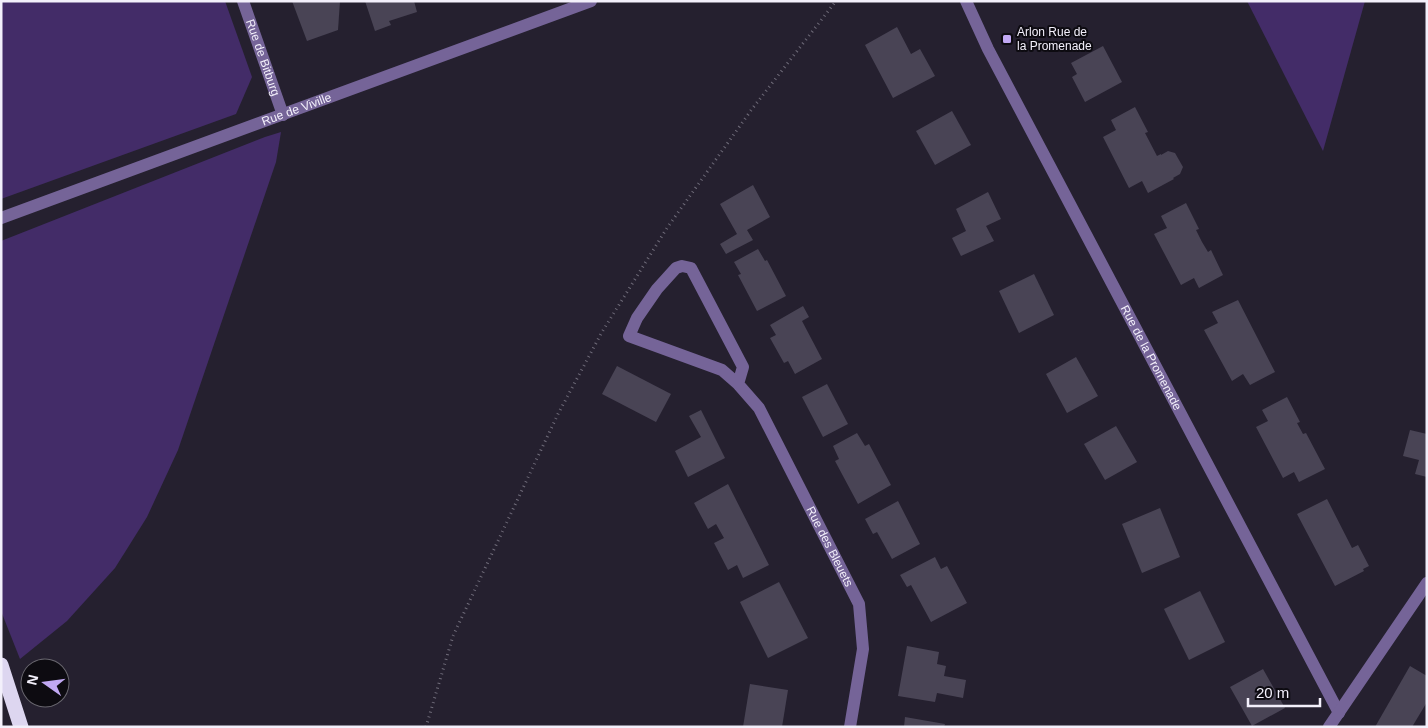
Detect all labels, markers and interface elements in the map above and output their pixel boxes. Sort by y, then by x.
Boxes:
street label: Rue de Bitburg [243,17,283,98]
place label: Arlon Rue de la Promenade [1017,25,1092,53]
marker: Arlon Rue de la Promenade [1001,33,1013,45]
street label: Rue de Viville [260,90,334,128]
street label: Rue de la Promenade [1118,303,1185,413]
street label: Rue des Bleuets [803,504,856,589]
north arrow [20,658,70,708]
text: N [23,673,41,687]
scale bar [1248,676,1320,708]
text: 20 m [1256,684,1289,701]

